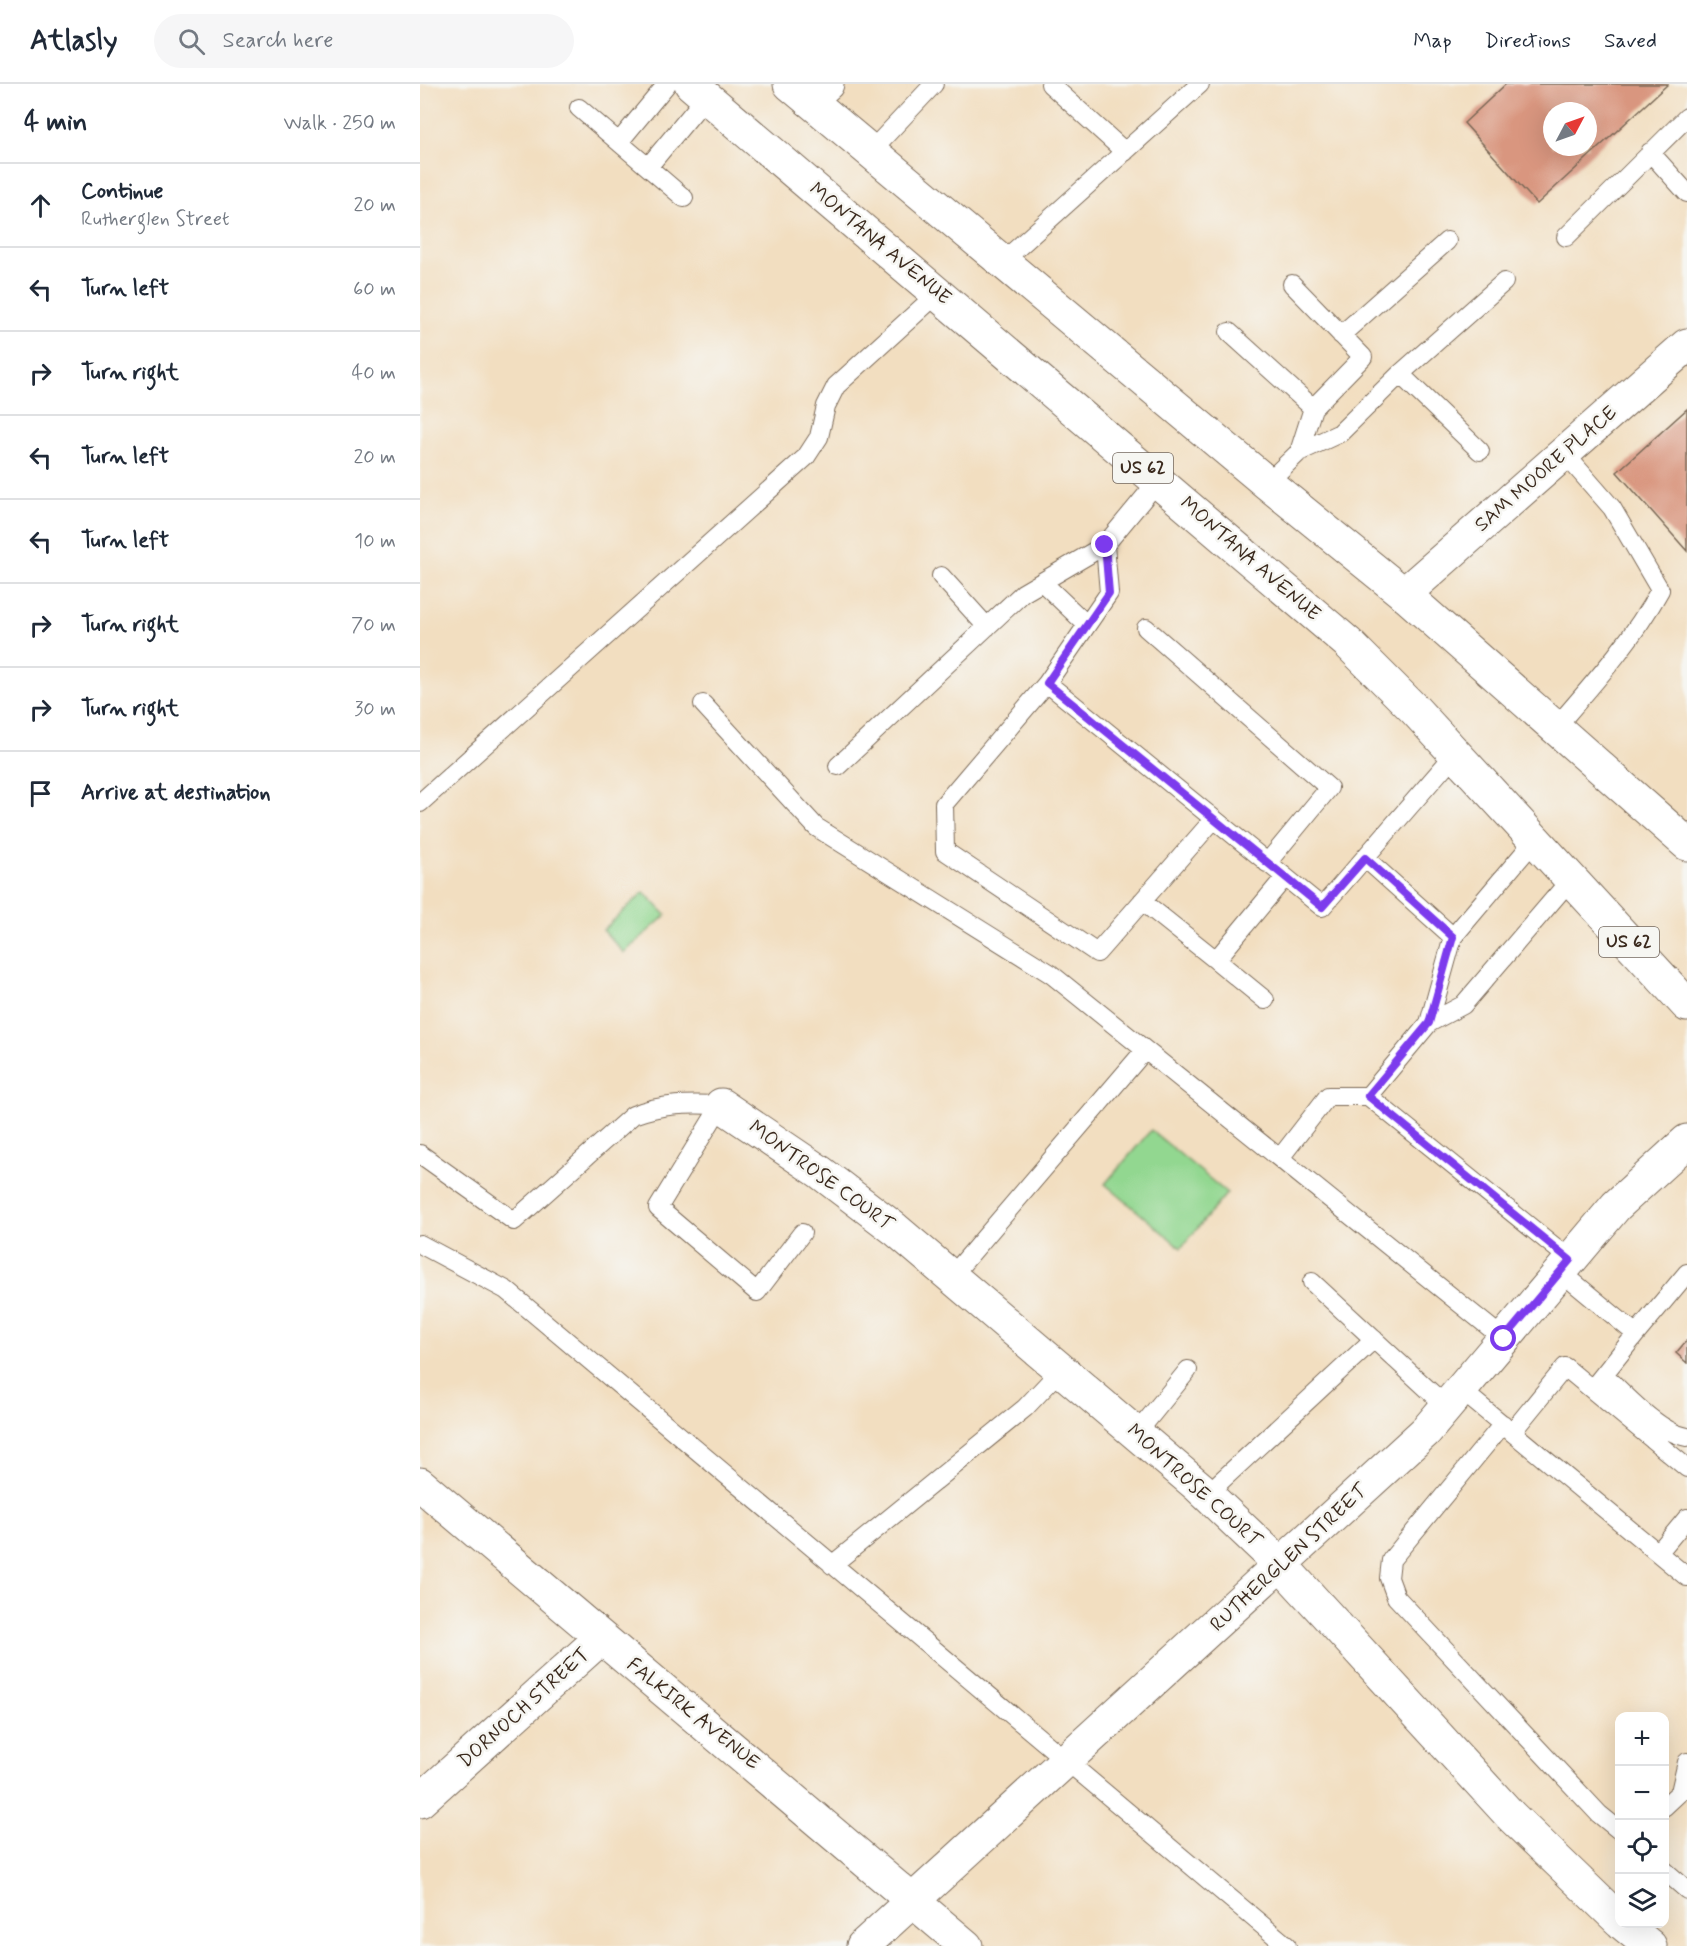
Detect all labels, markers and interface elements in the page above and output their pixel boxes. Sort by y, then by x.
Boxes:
search box [154,14,574,68]
text: Atlasly [30,23,118,60]
icon: search [175,25,208,58]
text: Search here [223,27,333,55]
text: Map [1413,27,1452,55]
text: Directions [1485,27,1571,55]
text: Saved [1604,27,1657,55]
north arrow [1543,102,1597,156]
text: 4 min [24,106,87,140]
text: Walk · 250 m [284,110,396,137]
street label: MONTANA AVENUE [803,177,957,311]
text: Continue [81,178,163,206]
icon: ahead [24,189,57,222]
text: 20 m [353,192,396,219]
text: Rutherglen Street [81,206,229,233]
icon: left [24,273,57,306]
text: Turn left [81,275,169,303]
text: 60 m [353,276,396,303]
icon: right [24,357,57,390]
text: Turn right [81,359,179,387]
text: 40 m [352,360,396,387]
street label: SAM MOORE PLACE [1469,400,1623,538]
icon: left [24,441,57,474]
text: Turn left [81,443,169,471]
text: 20 m [353,444,396,471]
road number: US 62 [1113,453,1173,483]
street label: MONTANA AVENUE [1174,490,1326,628]
icon: left [24,525,57,558]
text: Turn left [81,527,169,555]
text: 10 m [354,528,396,555]
route end [1091,531,1117,557]
icon: right [24,609,57,642]
text: Turn right [81,611,179,639]
text: 70 m [351,612,396,639]
icon: right [24,693,57,726]
text: Turn right [81,695,179,723]
text: 30 m [354,696,396,723]
icon: arrive [24,777,57,810]
text: Arrive at destination [81,779,271,807]
road number: US 62 [1599,927,1659,957]
street label: MONTROSE COURT [743,1114,900,1239]
route start [1490,1325,1516,1351]
street label: MONTROSE COURT [1121,1418,1268,1555]
street label: RUTHERGLEN STREET [1204,1477,1375,1638]
street label: DORNOCH STREET [452,1642,596,1774]
street label: FALKIRK AVENUE [621,1652,765,1776]
map controls [1615,1712,1669,1928]
button: + [1615,1712,1669,1766]
button: − [1615,1766,1669,1820]
button: locate [1615,1820,1669,1874]
button: layers [1615,1874,1669,1928]

